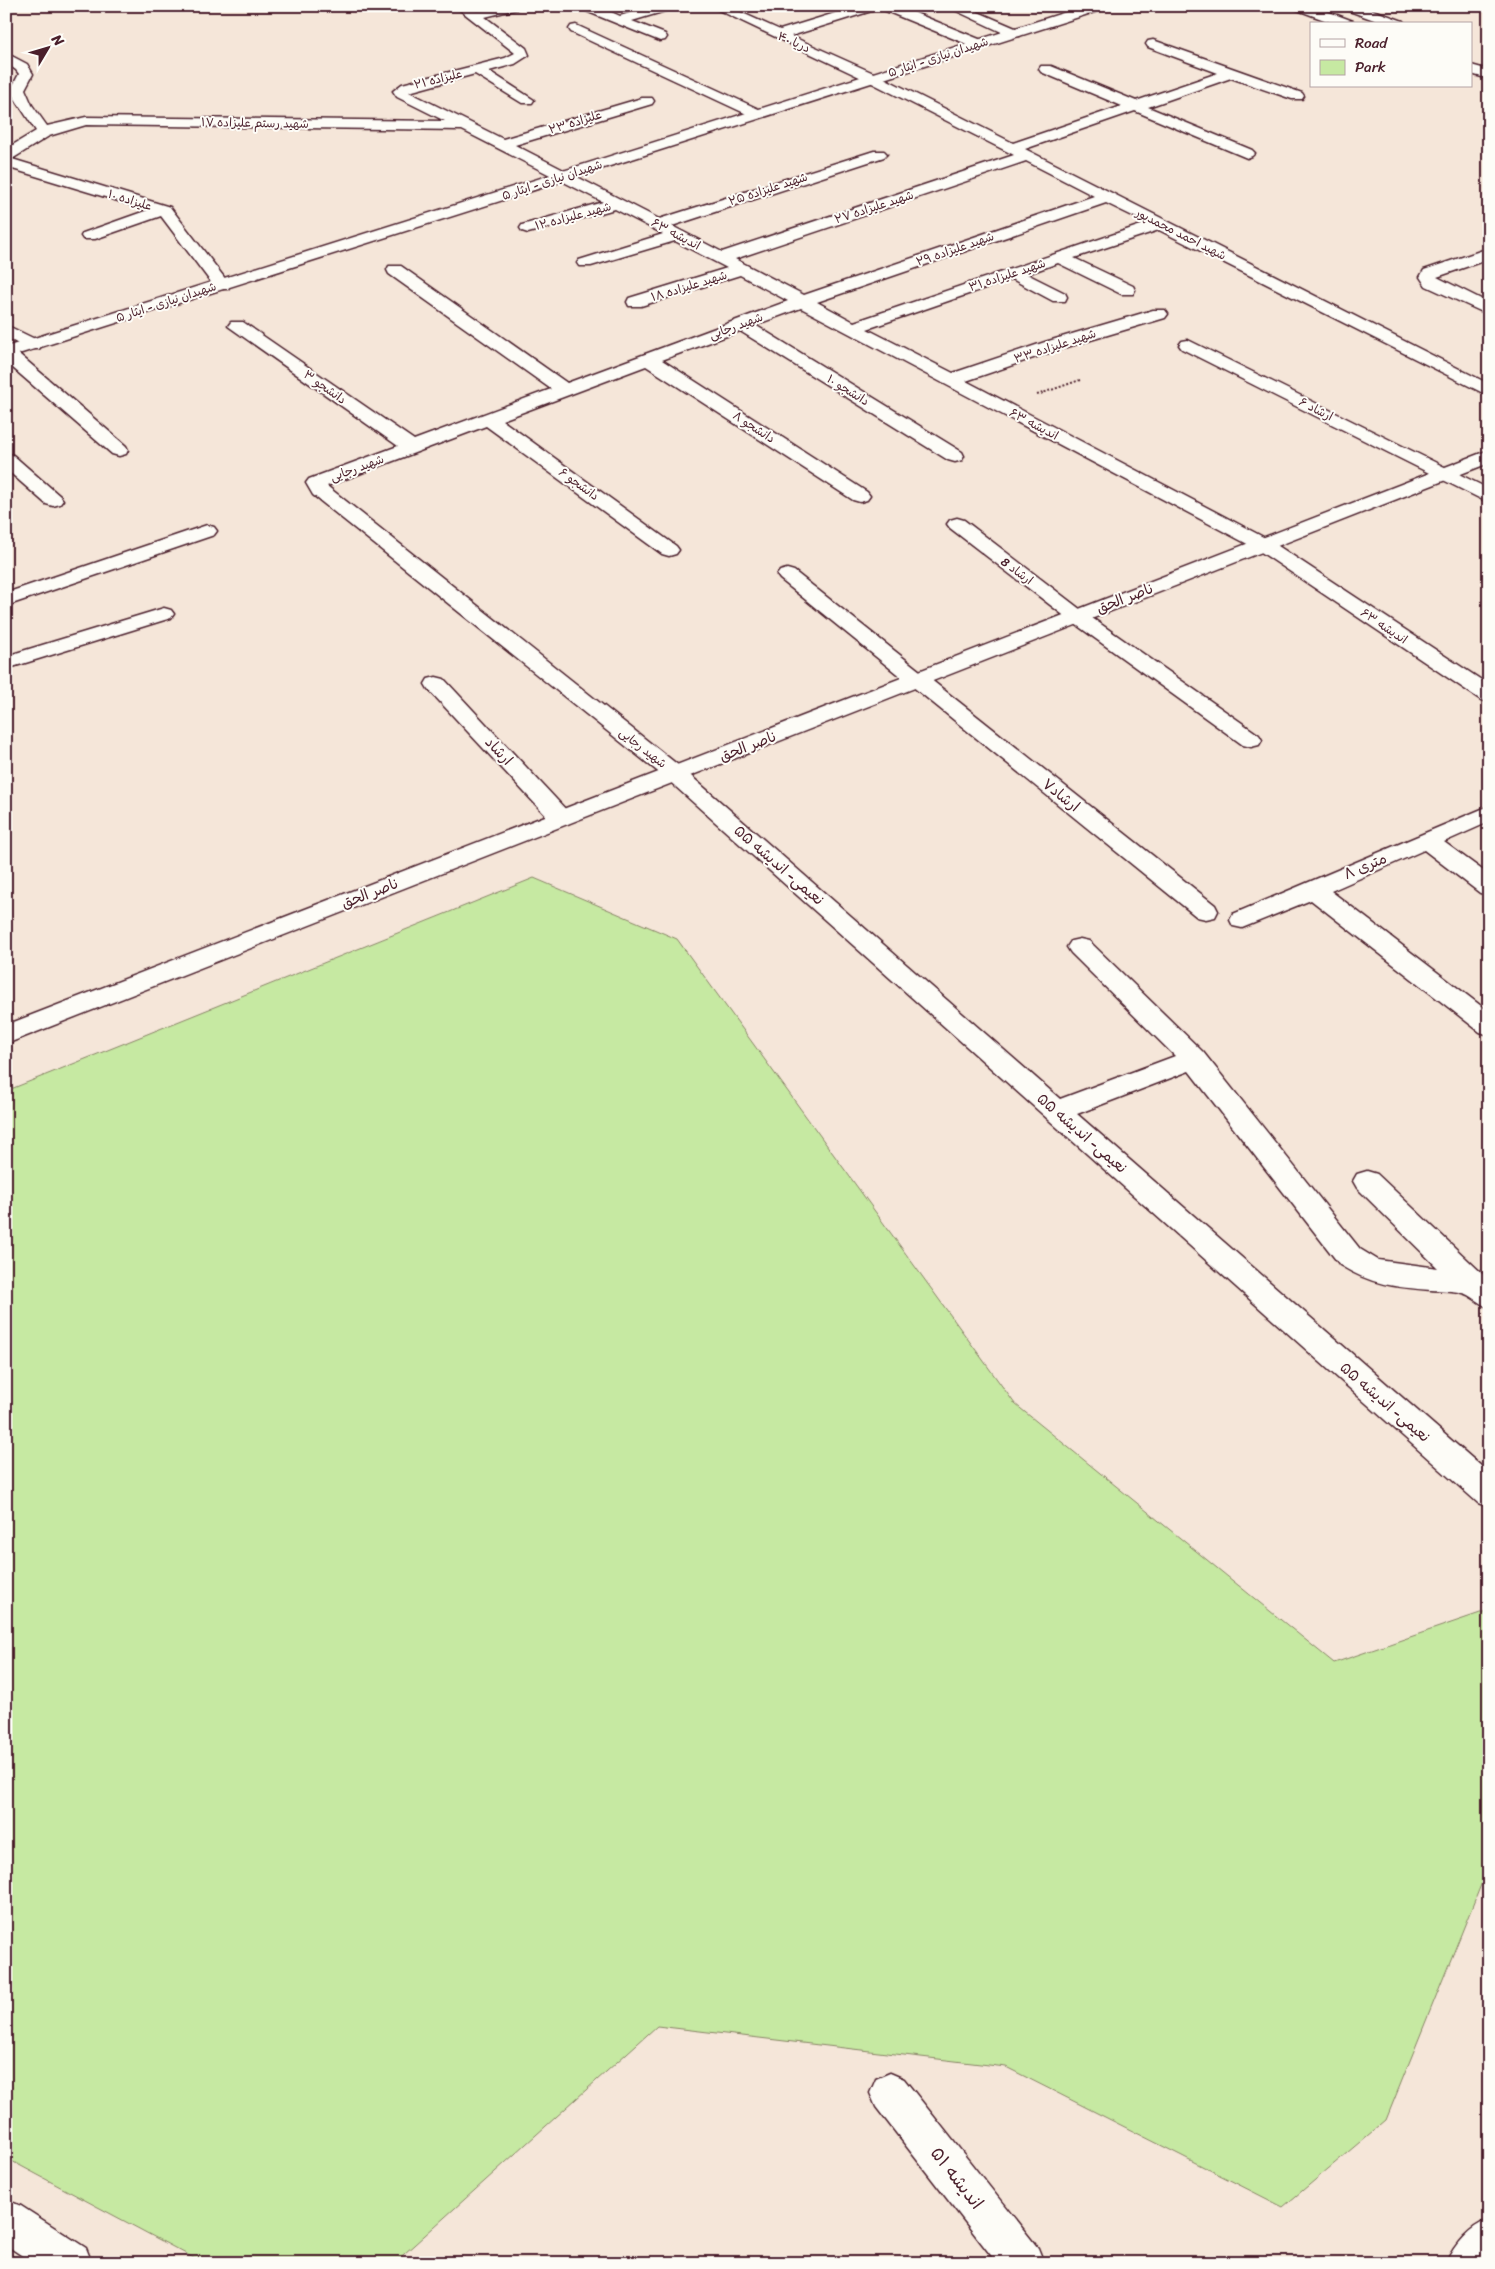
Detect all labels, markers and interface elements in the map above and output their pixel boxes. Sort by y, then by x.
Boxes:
north arrow [22,22,72,72]
legend [1310,22,1472,88]
street label: دریا ۴۰ [774,25,814,59]
text: N [44,28,71,52]
street label: شهیدان نیازی - ایثار ۵ [885,30,991,84]
text: Road [1355,30,1388,56]
text: Park [1355,54,1386,80]
street label: علیزاده ۲۱ [411,62,465,96]
street label: علیزاده ۲۳ [546,103,604,141]
street label: ۱۷ شهید رستم علیزاده [201,111,309,135]
street label: شهیدان نیازی - ایثار ۵ [499,153,605,207]
street label: شهید علیزاده ۲۵ [725,166,811,212]
street label: علیزاده ۱۰ [105,183,155,217]
street label: شهید علیزاده ۲۷ [831,184,917,230]
street label: شهید علیزاده ۱۲ [532,195,614,237]
street label: شهید احمد محمدپور [1131,201,1230,266]
street label: اندیشه ۶۳ [647,212,705,256]
street label: شهید علیزاده ۲۹ [913,225,997,273]
street label: شهید علیزاده ۳۱ [966,252,1048,298]
street label: شهید علیزاده ۱۸ [648,264,730,308]
street label: شهیدان نیازی - ایثار ۵ [113,275,219,329]
street label: شهید رجایی [706,306,766,346]
street label: شهید علیزاده ۳۳ [1011,322,1099,370]
street label: دانشجو ۳ [299,364,351,410]
street label: دانشجو ۱۰ [822,368,874,412]
street label: ارشاد ۶ [1295,391,1337,427]
street label: اندیشه ۶۳ [1005,402,1063,446]
street label: دانشجو ۸ [728,405,780,449]
street label: شهید رجایی [327,448,387,488]
street label: دانشجو ۶ [554,462,604,506]
street label: ارشاد 8 [996,551,1038,591]
street label: ناصر الحق [1092,575,1158,621]
street label: اندیشه ۶۳ [1356,602,1412,650]
street label: شهید رجایی [614,722,672,774]
street label: ناصر الحق [715,723,781,769]
street label: ارشاد [478,730,520,772]
street label: ارشاد۷ [1036,771,1086,819]
street label: نعیمی- اندیشه ۵۵ [728,818,830,912]
street label: ۸ متری [1339,845,1391,887]
street label: ناصر الحق [337,870,403,916]
street label: نعیمی- اندیشه ۵۵ [1031,1086,1133,1180]
street label: نعیمی- اندیشه ۵۵ [1334,1355,1436,1449]
street label: اندیشه ۵۱ [922,2139,992,2217]

